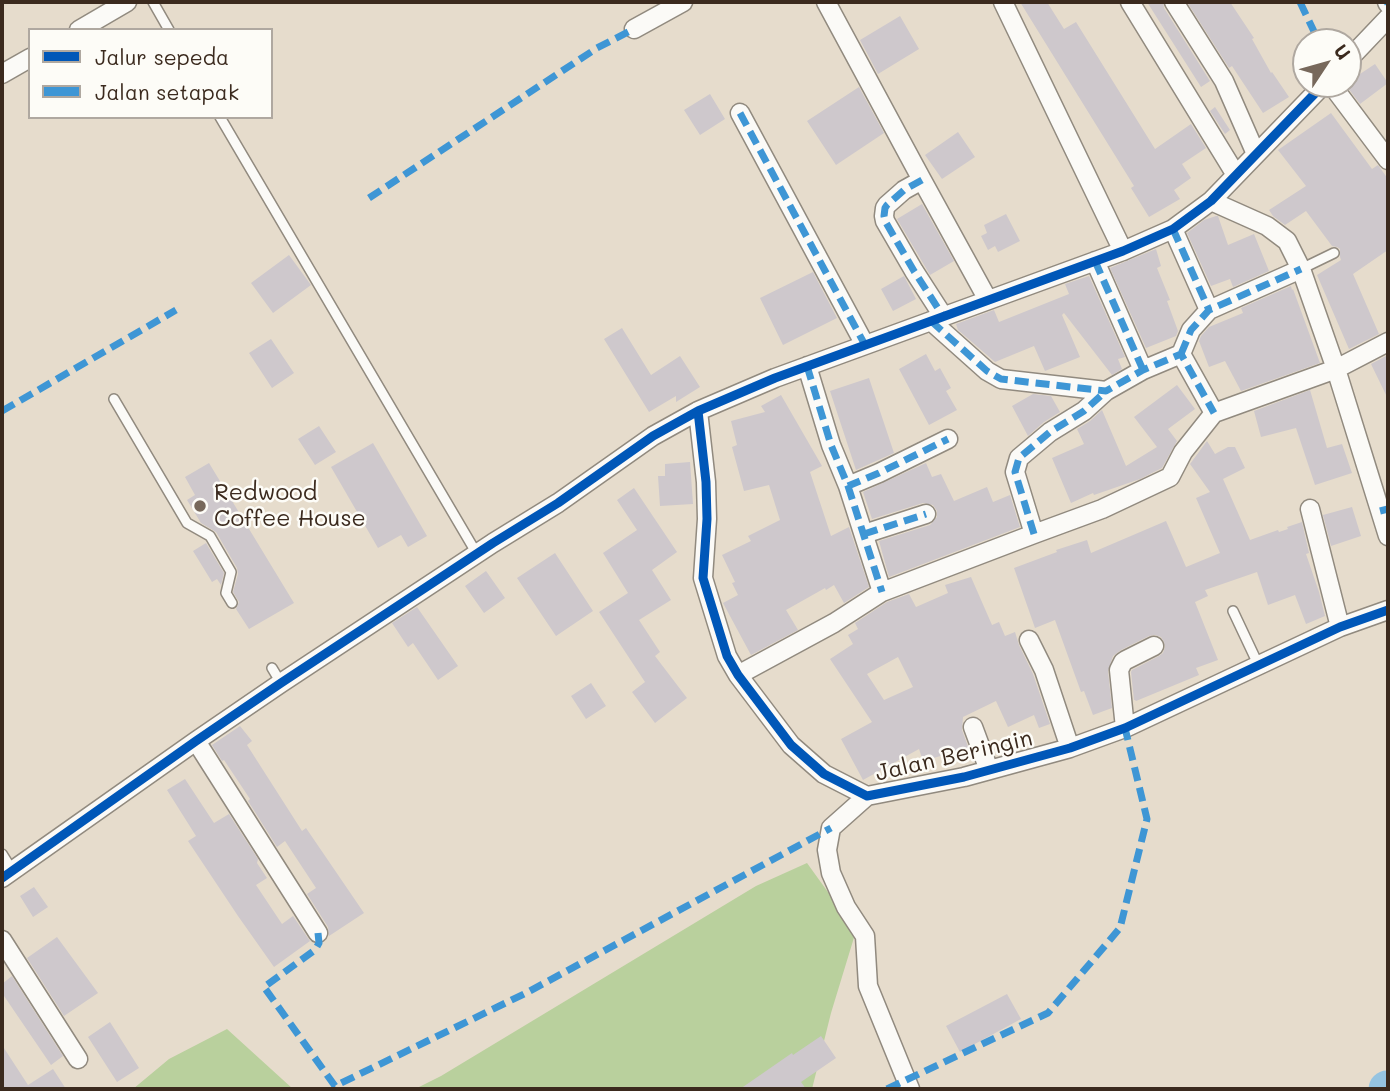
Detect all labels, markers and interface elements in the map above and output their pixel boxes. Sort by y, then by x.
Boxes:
legend [28,28,273,119]
north arrow [1292,28,1362,98]
text: U [1329,39,1357,64]
text: Jalur sepeda [95,43,229,70]
text: Jalan setapak [95,78,239,105]
place label: Redwood Coffee House [214,479,366,533]
marker: Redwood Coffee House [192,498,208,514]
street label: Jalan Beringin [873,725,1035,787]

